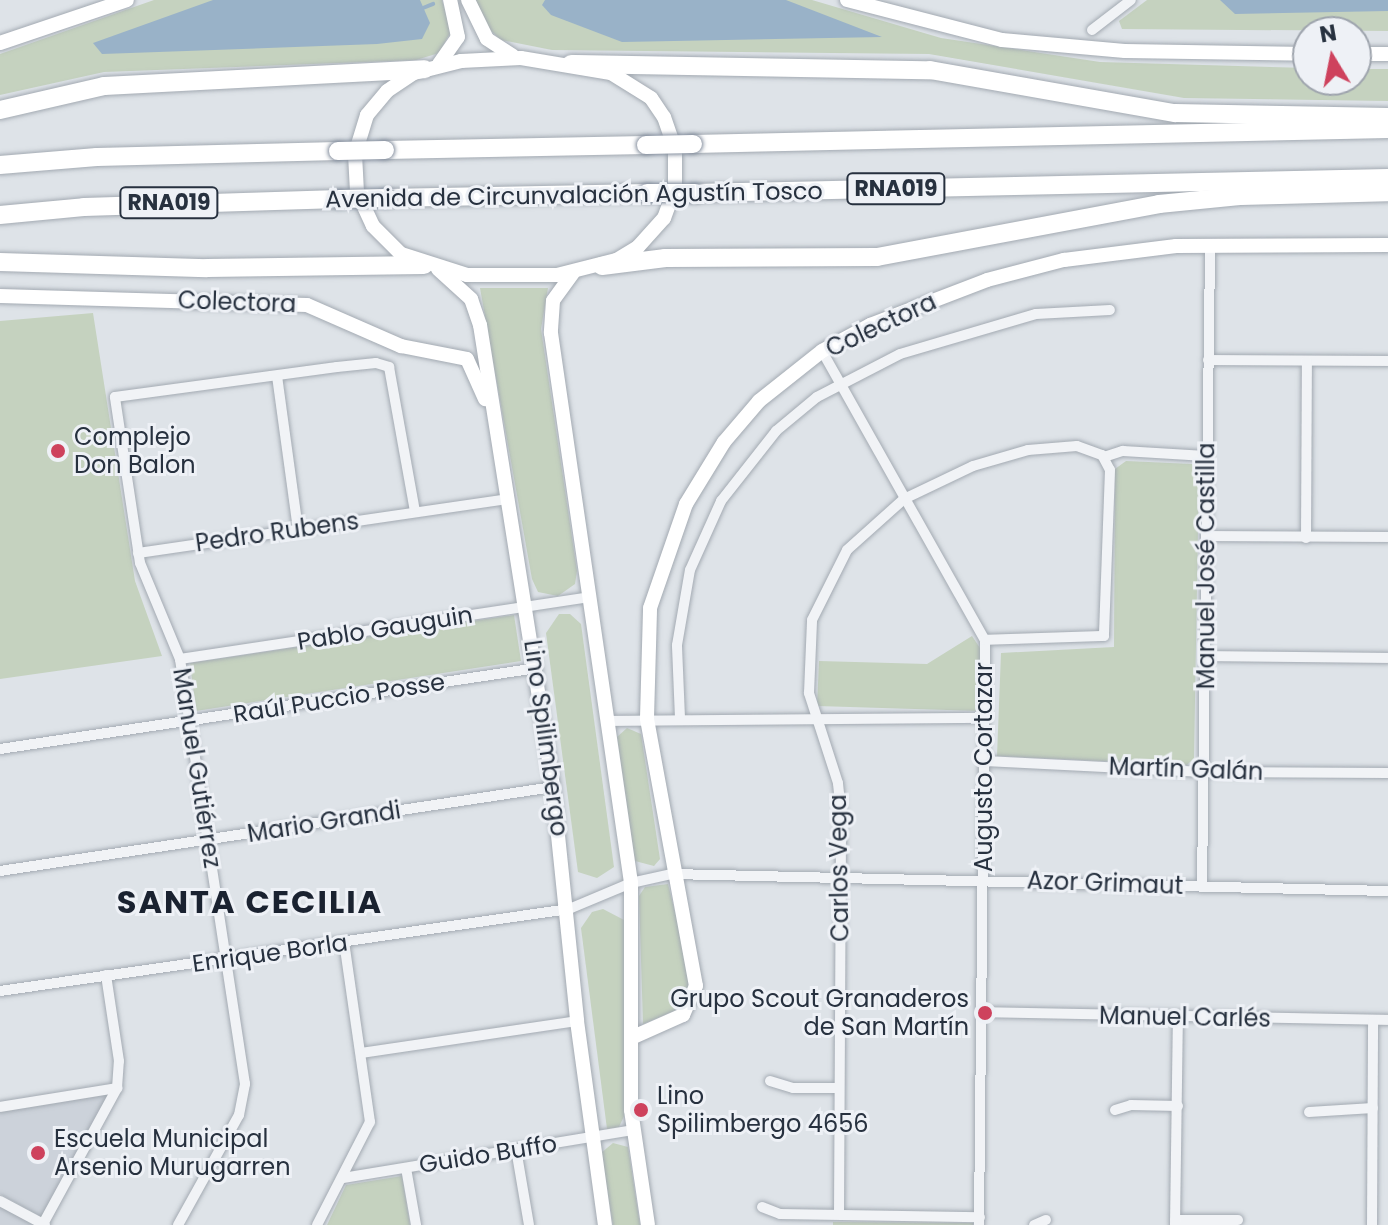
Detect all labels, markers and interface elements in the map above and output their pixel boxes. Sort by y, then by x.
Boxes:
north arrow [1292,16,1372,96]
text: N [1317,17,1339,51]
road number: RNA019 [846,171,946,207]
street label: Avenida de Circunvalación Agustín Tosco [325,176,823,214]
road number: RNA019 [119,185,219,221]
street label: Colectora [177,286,297,318]
street label: Colectora [821,287,941,363]
place label: Complejo Don Balon [74,423,196,479]
marker: Complejo Don Balon [49,442,67,460]
street label: Manuel José Castilla [1192,443,1220,689]
street label: Pedro Rubens [193,506,361,558]
street label: Pablo Gauguin [295,600,475,656]
street label: Lino Spilimbergo [518,638,574,838]
street label: Augusto Cortazar [970,662,998,872]
street label: Manuel Gutiérrez [167,666,227,870]
street label: Raúl Puccio Posse [231,667,447,729]
street label: Martín Galán [1108,752,1264,786]
street label: Carlos Vega [823,794,855,942]
street label: Mario Grandi [245,796,403,848]
street label: Azor Grimaut [1026,866,1184,900]
district label: SANTA CECILIA [117,883,383,921]
street label: Enrique Borla [190,928,350,978]
place label: Grupo Scout Granaderos de San Martín [670,985,969,1041]
street label: Manuel Carlés [1099,1001,1271,1033]
marker: Grupo Scout Granaderos de San Martín [976,1004,994,1022]
place label: Lino Spilimbergo 4656 [657,1082,868,1138]
marker: Lino Spilimbergo 4656 [632,1101,650,1119]
place label: Escuela Municipal Arsenio Murugarren [54,1125,290,1181]
street label: Guido Buffo [417,1129,559,1179]
marker: Escuela Municipal Arsenio Murugarren [29,1144,47,1162]

